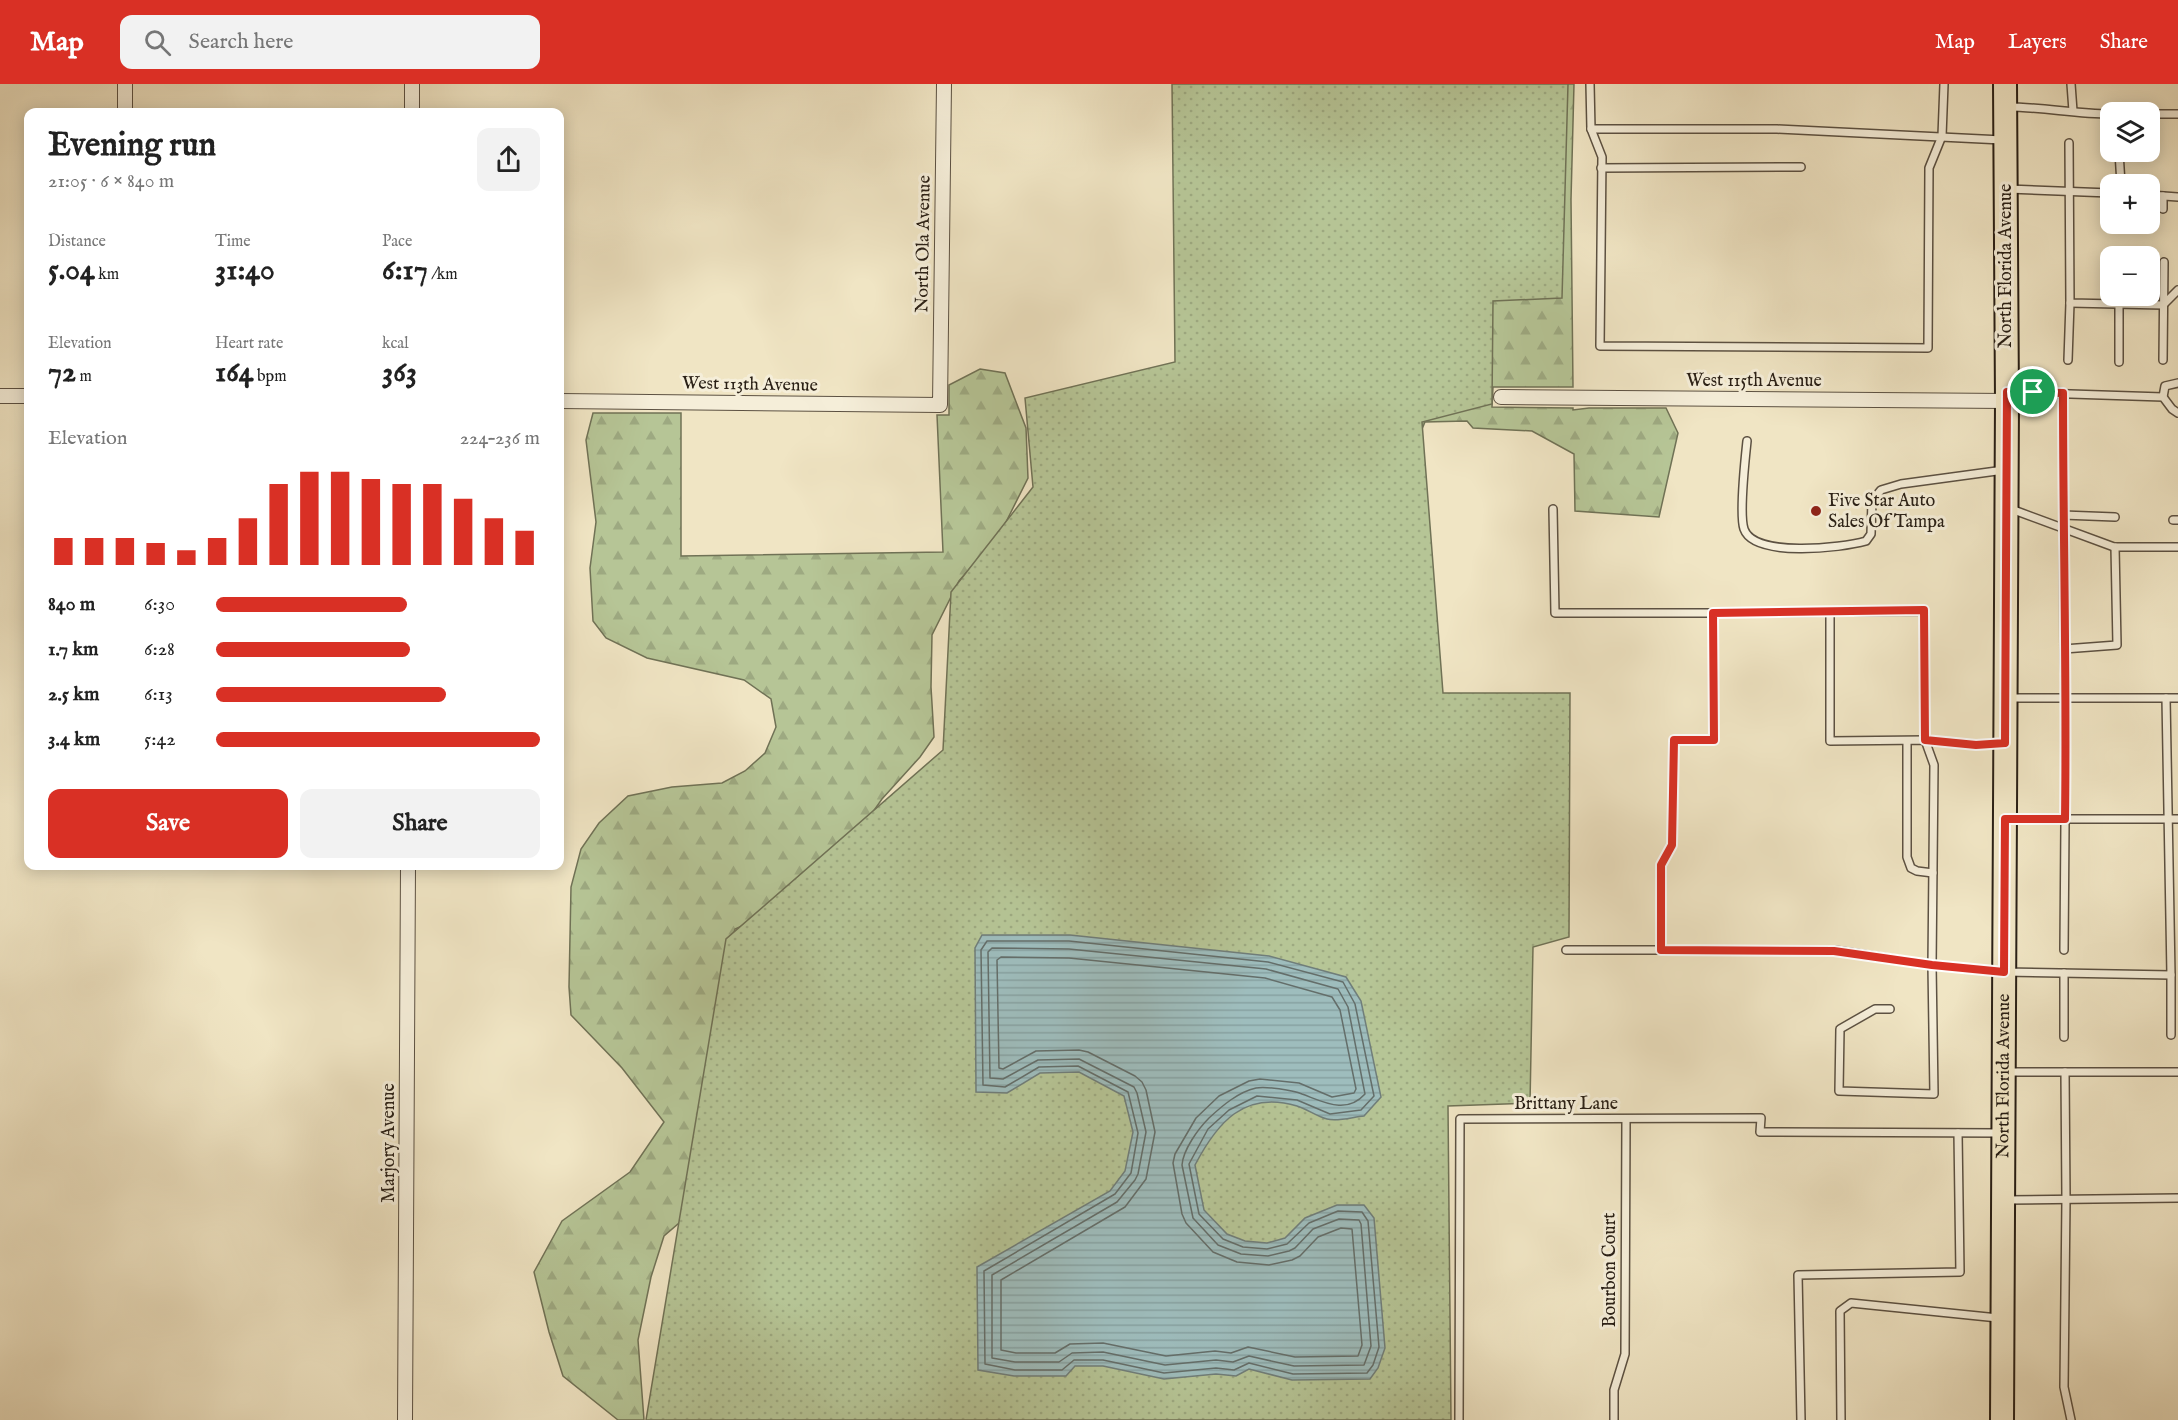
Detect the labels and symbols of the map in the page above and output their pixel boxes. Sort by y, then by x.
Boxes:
street label: North Ola Avenue [911,175,937,313]
street label: North Florida Avenue [1995,184,2018,348]
pin [2007,366,2058,417]
street label: West 115th Avenue [1686,370,1822,393]
street label: West 113th Avenue [682,372,818,398]
place label: Five Star Auto Sales Of Tampa [1828,490,1945,534]
marker: Five Star Auto Sales Of Tampa [1809,504,1823,518]
street label: North Florida Avenue [1992,994,2016,1158]
street label: Marjory Avenue [378,1083,401,1203]
street label: Brittany Lane [1514,1093,1618,1116]
street label: Bourbon Court [1599,1213,1622,1327]

